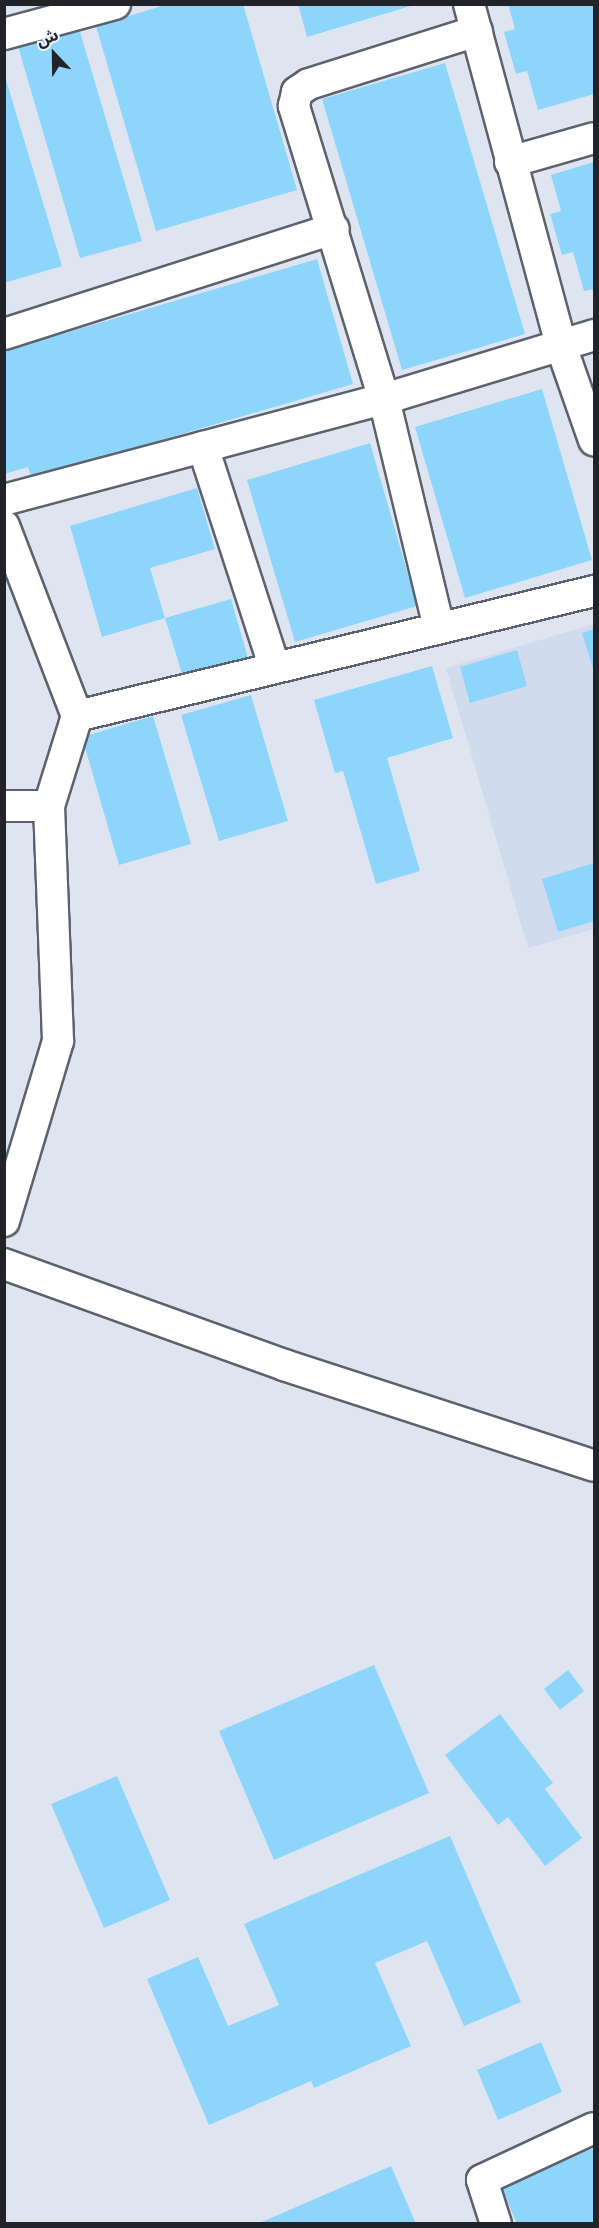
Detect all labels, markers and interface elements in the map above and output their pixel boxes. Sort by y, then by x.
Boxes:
text: ش [33,23,62,52]
north arrow [24,24,84,84]

